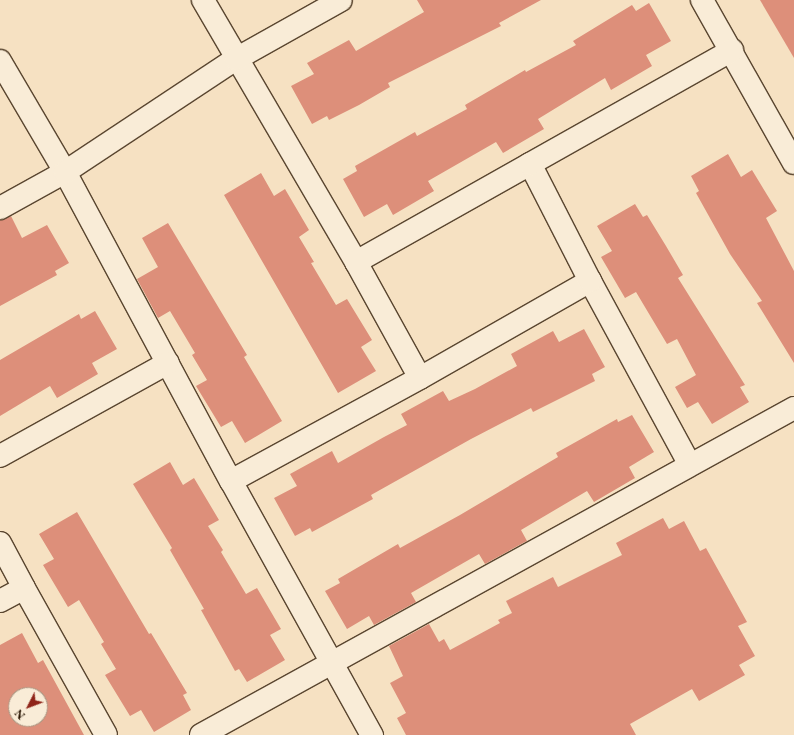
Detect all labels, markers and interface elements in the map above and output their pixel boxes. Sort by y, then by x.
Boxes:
north arrow [8,687,48,727]
text: N [12,706,28,722]

